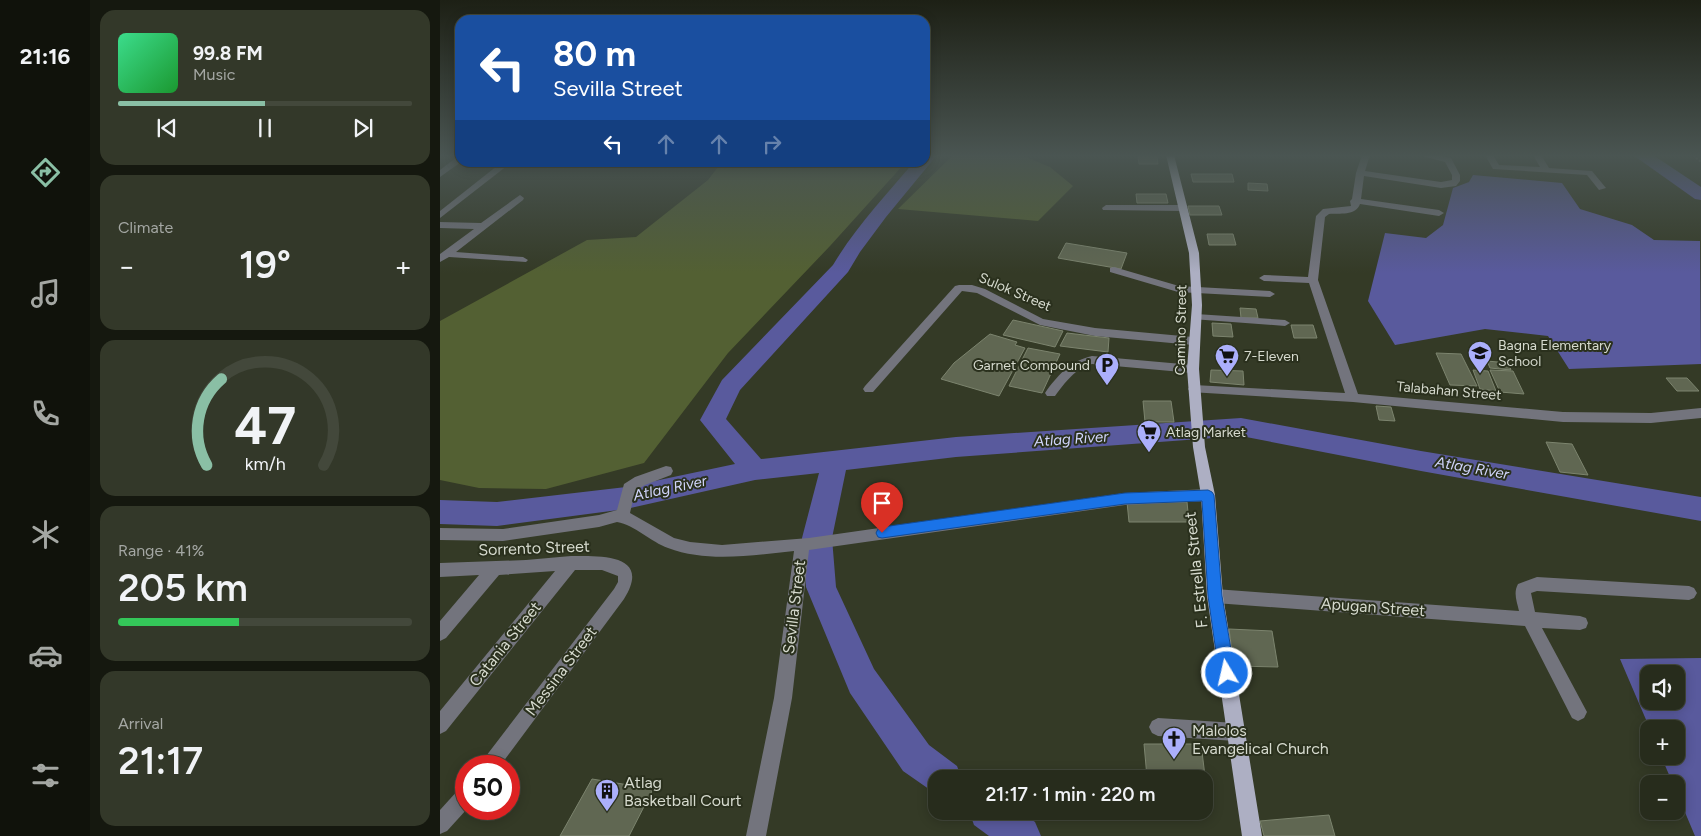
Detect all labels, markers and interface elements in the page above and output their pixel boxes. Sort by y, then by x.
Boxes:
text: 80 m [553,33,636,75]
icon: left [470,35,535,100]
text: 99.8 FM [193,42,263,65]
text: 21:16 [20,43,70,70]
text: Music [193,65,235,84]
text: Sevilla Street [553,75,683,102]
icon: previous [153,114,181,142]
icon: pause [251,114,279,142]
icon: next [349,114,377,142]
icon: left [599,130,627,158]
icon: ahead [652,130,680,158]
icon: ahead [705,130,733,158]
icon: right [758,130,786,158]
icon: directions [28,155,63,190]
text: Climate [118,218,173,237]
text: 19° [239,242,291,288]
text: − [118,249,135,283]
text: + [395,249,412,283]
street label: Sulok Street [976,269,1054,315]
icon: music [28,276,63,311]
street label: Camino Street [1172,284,1190,376]
place label: Bagna Elementary School [1498,337,1612,370]
school or university icon: Bagna Elementary School [1467,340,1493,374]
supermarket icon: 7-Eleven [1214,343,1240,377]
place label: 7-Eleven [1244,348,1299,365]
parking icon: Garnet Compound [1094,352,1120,386]
place label: Garnet Compound [973,357,1090,374]
street label: Talabahan Street [1396,378,1502,404]
text: 47 [234,395,296,457]
icon: phone [28,396,63,431]
supermarket icon: Atlag Market [1136,419,1162,453]
place label: Atlag Market [1166,424,1246,441]
water label: Atlag River [1032,427,1110,451]
water label: Atlag River [1433,452,1511,483]
text: km/h [245,453,285,474]
water label: Atlag River [631,471,709,505]
pin [861,482,903,533]
icon: arrive [868,489,896,517]
street label: F. Estrella Street [1180,511,1212,629]
icon: climate [28,517,63,552]
street label: Sorrento Street [478,537,590,559]
text: Range · 41% [118,541,204,560]
street label: Sevilla Street [779,559,809,655]
text: 205 km [118,565,248,611]
street label: Apugan Street [1320,594,1426,620]
street label: Catania Street [465,598,545,690]
street label: Messina Street [521,623,601,719]
icon: car [28,638,63,673]
position arrow [1200,646,1252,698]
map controls [1640,665,1685,820]
button: sound [1640,665,1685,710]
text: Arrival [118,714,163,733]
button: + [1640,720,1685,765]
place label: Malolos Evangelical Church [1192,721,1329,758]
church icon: Malolos Evangelical Church [1161,726,1187,760]
text: 21:17 [118,738,203,784]
speed limit sign: 50 [455,755,520,820]
icon: filters [28,758,63,793]
place label: Atlag Basketball Court [624,773,742,810]
button: − [1640,775,1685,820]
building icon: Atlag Basketball Court [594,778,620,812]
text: 21:17 · 1 min · 220 m [985,783,1156,806]

